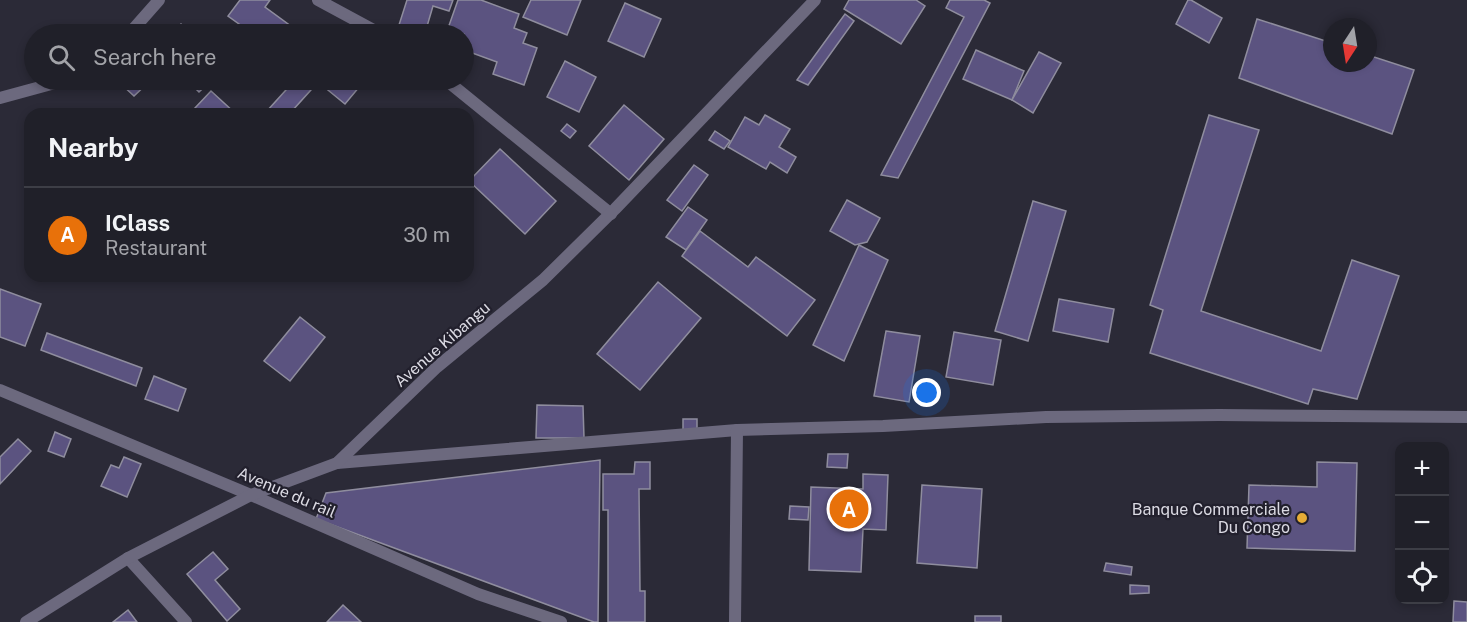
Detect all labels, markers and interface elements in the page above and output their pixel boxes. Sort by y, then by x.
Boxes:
north arrow [1323,18,1377,72]
search box [24,24,474,90]
icon: search [45,41,78,74]
text: Search here [93,44,217,70]
text: Nearby [48,132,138,163]
text: IClass [105,210,170,236]
text: A [60,223,75,247]
text: 30 m [403,223,450,247]
text: Restaurant [105,236,207,260]
street label: Avenue Kibangu [391,298,494,391]
your location [912,378,941,407]
map controls [1395,442,1449,604]
button: + [1395,442,1449,496]
street label: Avenue du rail [235,463,339,522]
pin: A [830,486,868,532]
button: − [1395,496,1449,550]
place label: Banque Commerciale Du Congo [1132,500,1290,537]
marker: Banque Commerciale Du Congo [1295,511,1309,525]
button: locate [1395,550,1449,604]

